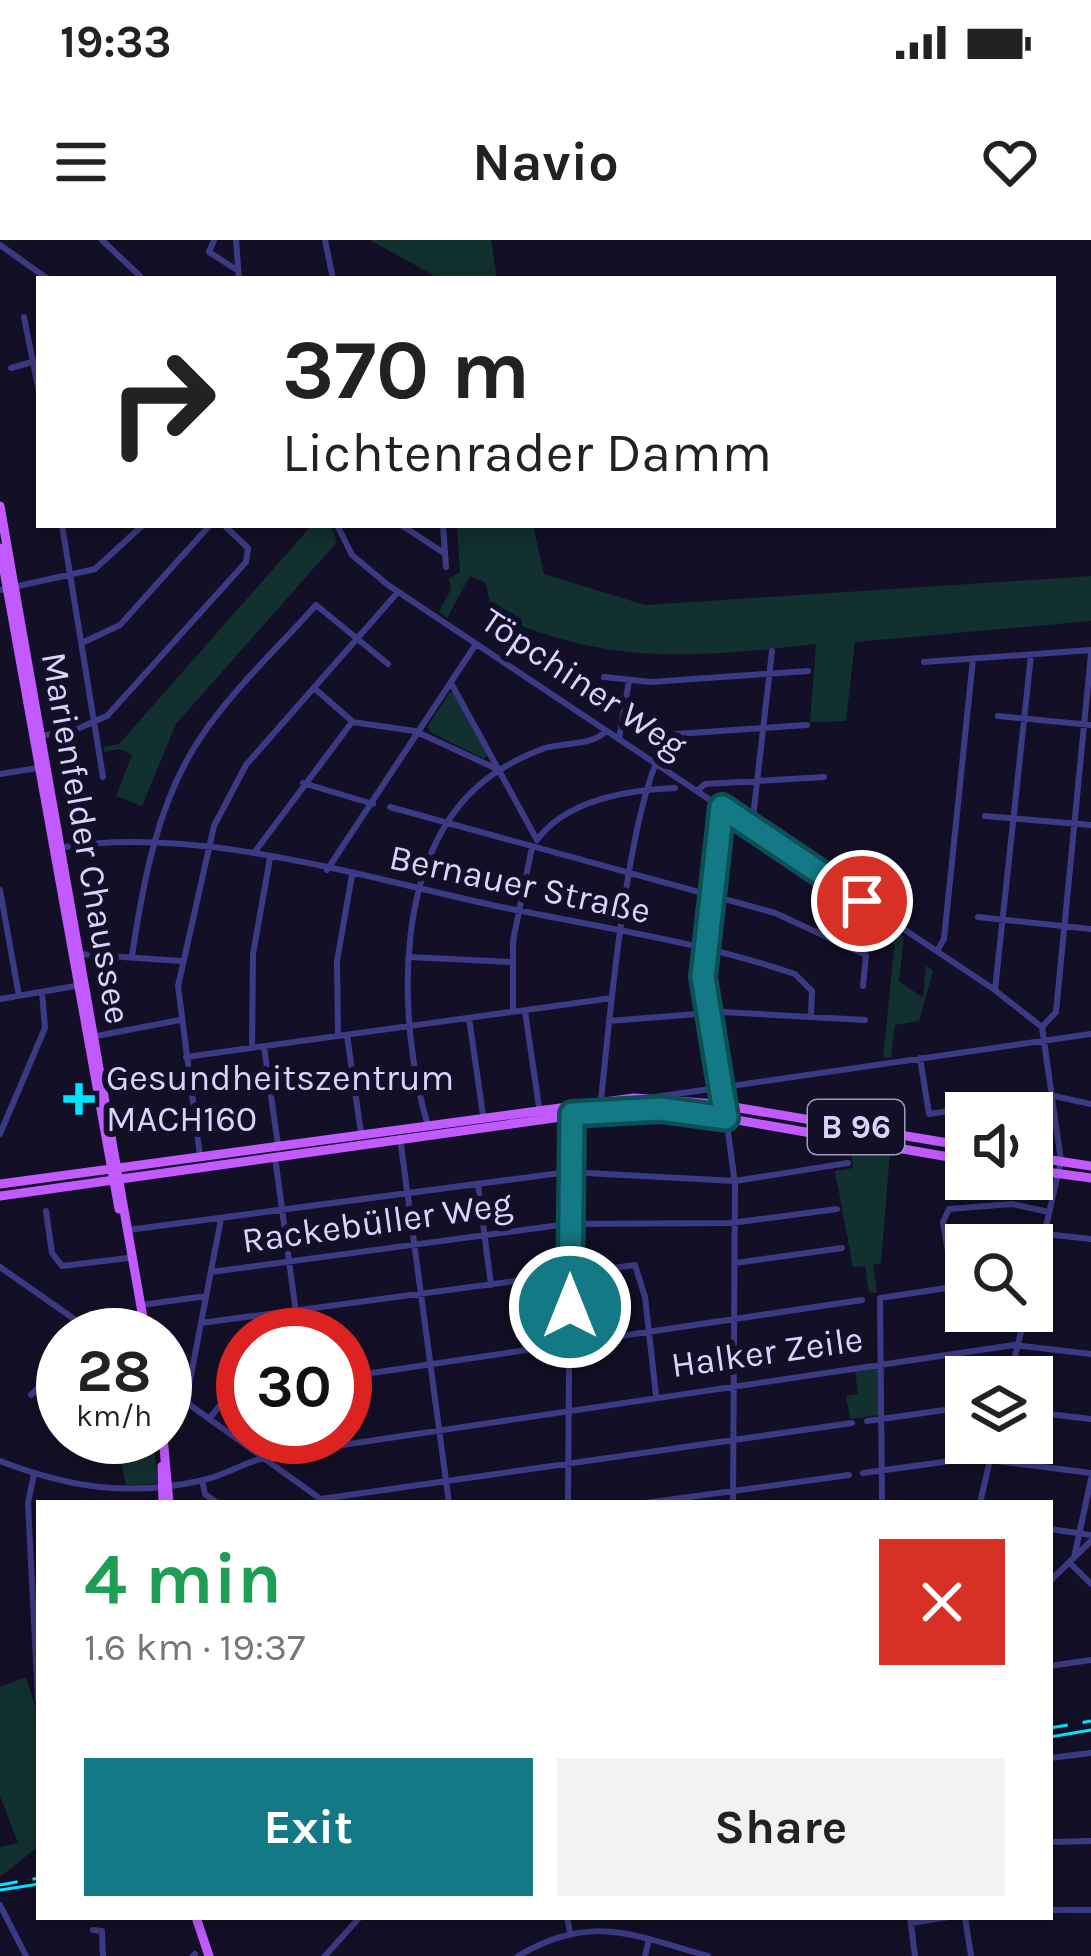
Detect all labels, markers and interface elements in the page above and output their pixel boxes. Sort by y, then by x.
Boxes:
text: 19:33 [60,16,172,68]
icon: menu [48,129,114,195]
icon: heart [977,129,1043,195]
text: Navio [472,130,619,194]
text: 370 m [282,321,530,419]
icon: right [84,324,240,480]
text: Lichtenrader Damm [282,421,772,485]
street label: Töpchiner Weg [473,599,695,767]
street label: Marienfelder Chaussee [33,649,139,1027]
street label: Bernauer Straße [386,836,654,932]
pin [811,850,913,952]
icon: arrive [829,868,895,934]
place label: Gesundheitszentrum MACH160 [106,1057,454,1140]
marker: Gesundheitszentrum MACH160 [63,1083,95,1115]
map controls [945,1092,1053,1464]
button: sound [945,1092,1053,1200]
road number: B 96 [808,1100,904,1154]
street label: Rackebüller Weg [239,1182,515,1262]
button: search [945,1224,1053,1332]
position arrow [507,1244,633,1370]
speed limit sign: 30 [216,1308,372,1464]
street label: Halker Zeile [668,1318,866,1386]
text: 28 [76,1336,152,1406]
button: layers [945,1356,1053,1464]
text: km/h [76,1398,152,1434]
text: 4 min [84,1537,282,1621]
button: close [879,1539,1005,1665]
text: 1.6 km · 19:37 [84,1624,305,1670]
button: Exit [84,1758,533,1896]
button: Share [557,1758,1005,1896]

